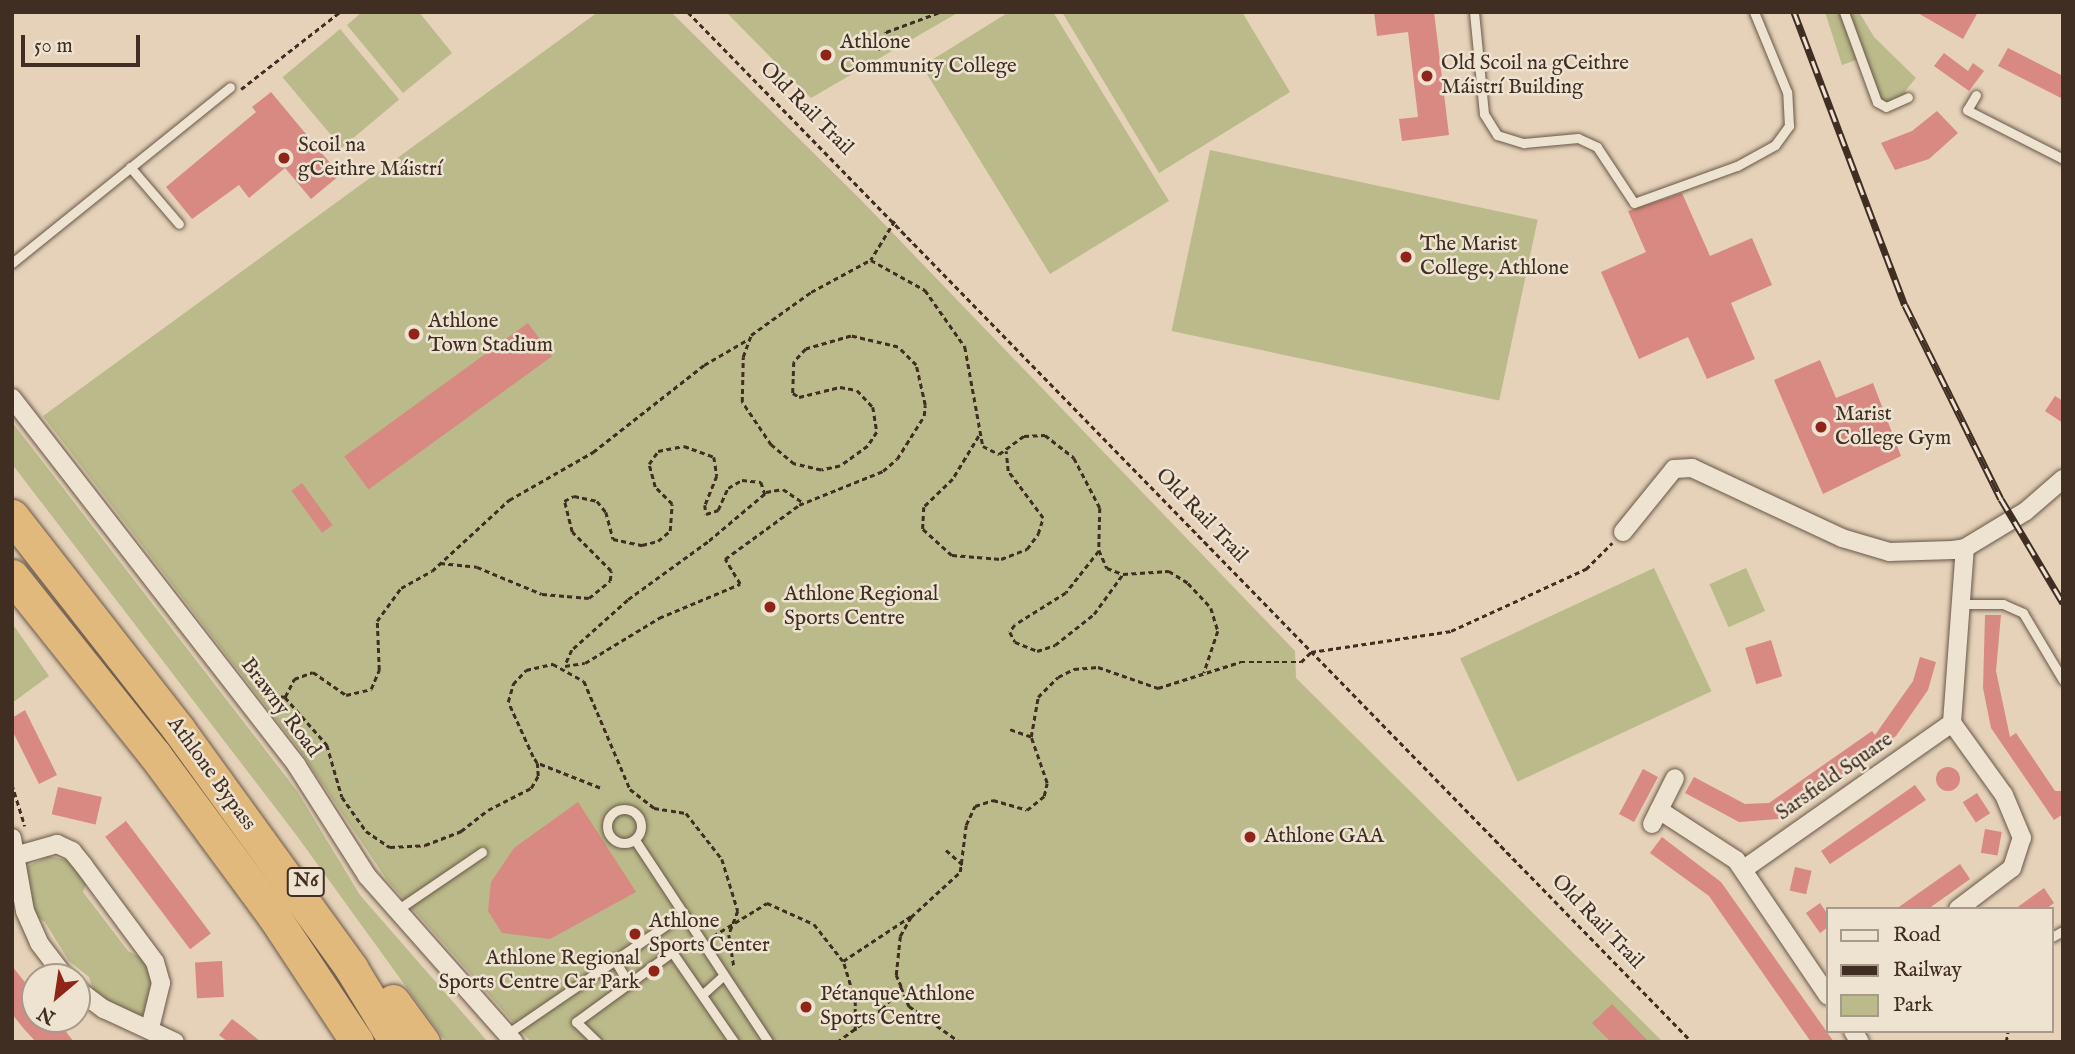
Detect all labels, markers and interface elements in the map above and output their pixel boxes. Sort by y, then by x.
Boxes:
scale bar [24,21,144,65]
place label: Athlone Community College [840,30,1017,80]
text: 50 m [34,33,73,60]
marker: Athlone Community College [818,47,834,63]
place label: Old Scoil na gCeithre Máistrí Building [1441,51,1629,101]
street label: Old Rail Trail [754,57,858,161]
marker: Old Scoil na gCeithre Máistrí Building [1419,68,1435,84]
place label: Scoil na gCeithre Máistrí [298,133,442,183]
marker: Scoil na gCeithre Máistrí [276,150,292,166]
place label: The Marist College, Athlone [1420,232,1569,282]
marker: The Marist College, Athlone [1398,249,1414,265]
place label: Athlone Town Stadium [428,309,553,359]
marker: Athlone Town Stadium [406,326,422,342]
place label: Marist College Gym [1835,402,1951,452]
marker: Marist College Gym [1813,419,1829,435]
street label: Old Rail Trail [1150,464,1252,568]
place label: Athlone Regional Sports Centre [784,582,939,632]
marker: Athlone Regional Sports Centre [762,599,778,615]
street label: Brawny Road [235,653,325,763]
street label: Athlone Bypass [161,712,261,836]
street label: Sarsfield Square [1772,727,1898,827]
place label: Athlone GAA [1264,824,1384,850]
marker: Athlone GAA [1242,829,1258,845]
road number: N6 [287,866,325,898]
street label: Old Rail Trail [1546,870,1648,974]
legend [1826,907,2054,1033]
place label: Athlone Sports Center [649,909,770,959]
text: Road [1893,922,1940,949]
marker: Athlone Sports Center [627,926,643,942]
place label: Athlone Regional Sports Centre Car Park [438,946,640,996]
text: Railway [1893,957,1962,984]
north arrow [21,963,91,1033]
marker: Athlone Regional Sports Centre Car Park [646,963,662,979]
place label: Pétanque Athlone Sports Centre [820,982,975,1032]
text: Park [1893,992,1933,1019]
marker: Pétanque Athlone Sports Centre [798,999,814,1015]
text: N [34,1000,60,1029]

